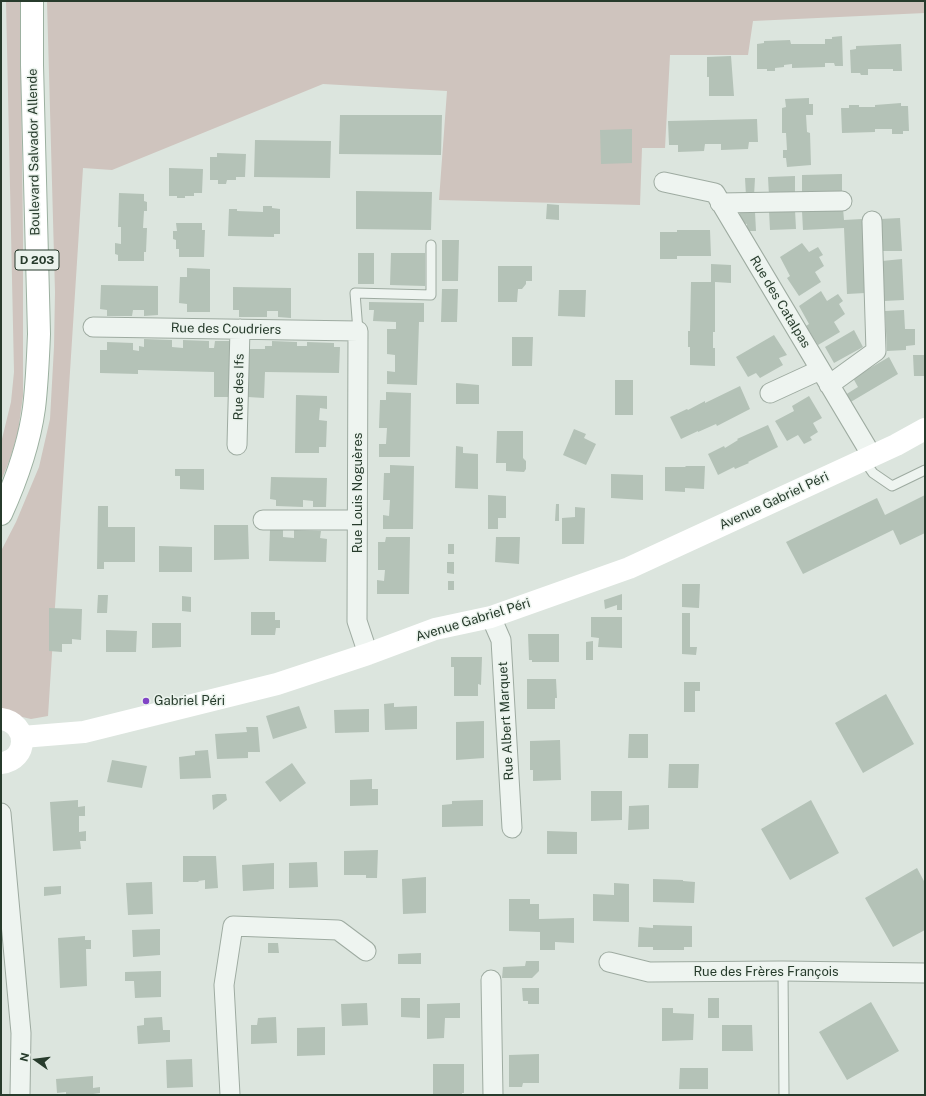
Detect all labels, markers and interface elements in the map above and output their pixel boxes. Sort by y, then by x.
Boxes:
street label: Boulevard Salvador Allende [25,68,43,236]
road number: D 203 [15,250,59,270]
street label: Rue des Catalpas [746,253,814,351]
street label: Rue des Coudriers [171,320,281,338]
street label: Rue des Ifs [231,353,247,421]
street label: Rue Louis Noguères [350,433,366,553]
street label: Avenue Gabriel Péri [717,469,831,533]
street label: Avenue Gabriel Péri [414,595,532,645]
street label: Rue Albert Marquet [495,661,517,781]
place label: Gabriel Péri [154,693,225,709]
marker: Gabriel Péri [141,696,151,706]
street label: Rue des Frères François [693,964,839,980]
north arrow [16,1040,56,1080]
text: N [17,1051,31,1063]

